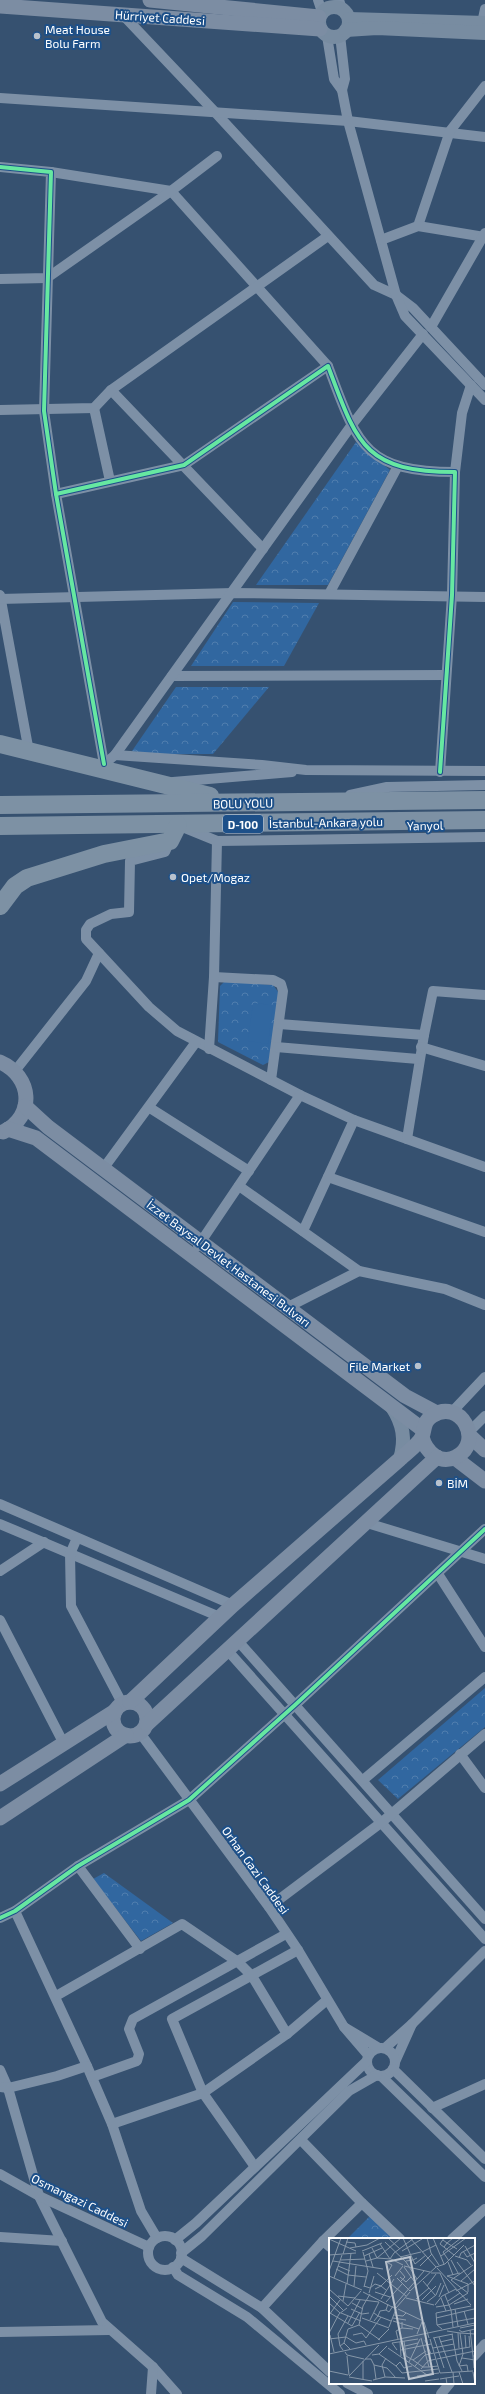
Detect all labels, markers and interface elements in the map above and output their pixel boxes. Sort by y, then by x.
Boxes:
street label: Hürriyet Caddesi [115,7,205,27]
place label: Meat House Bolu Farm [45,22,110,50]
marker: Meat House Bolu Farm [32,31,42,41]
street label: BOLU YOLU [213,795,273,811]
street label: İstanbul-Ankara yolu [269,814,383,830]
road number: D-100 [223,815,263,833]
street label: Yanyol [407,818,444,832]
place label: Opet/Mogaz [181,870,250,884]
marker: Opet/Mogaz [168,872,178,882]
street label: İzzet Baysal Devlet Hastanesi Bulvarı [144,1197,314,1329]
place label: File Market [349,1359,410,1373]
marker: File Market [413,1361,423,1371]
place label: BİM [447,1476,468,1490]
marker: BİM [434,1478,444,1488]
street label: Orhan Gazi Caddesi [220,1824,292,1916]
street label: Osmangazi Caddesi [29,2170,131,2230]
inset map [329,2238,475,2384]

